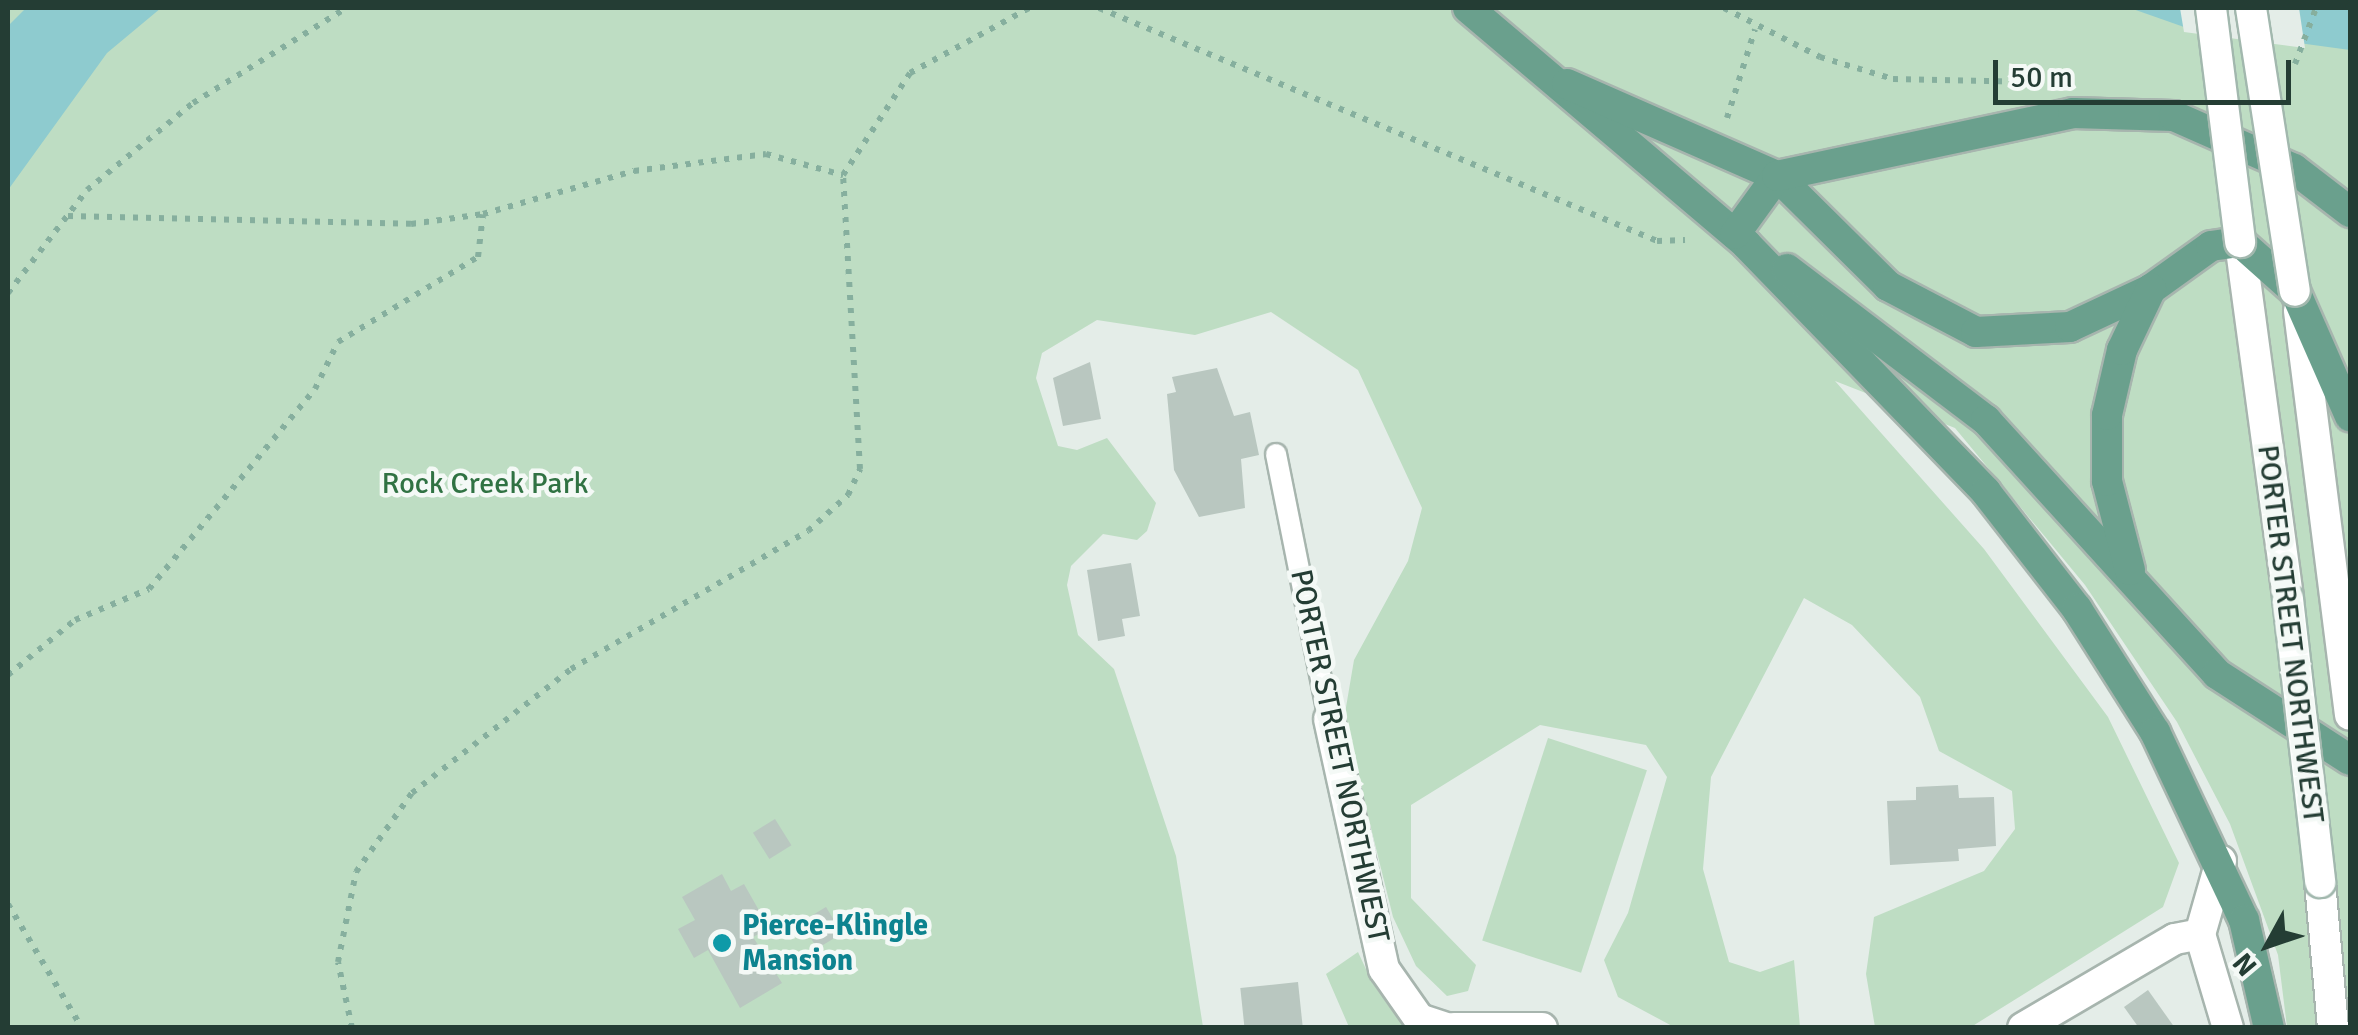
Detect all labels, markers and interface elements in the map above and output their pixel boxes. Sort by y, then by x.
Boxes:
scale bar [1998,40,2296,102]
text: 50 m [2010,59,2073,96]
street label: PORTER STREET NORTHWEST [2249,443,2331,825]
park label: Rock Creek Park [382,466,588,502]
street label: PORTER STREET NORTHWEST [1282,566,1396,946]
north arrow [2218,895,2318,995]
place label: Pierce-Klingle Mansion [742,908,928,978]
marker: Pierce-Klingle Mansion [711,932,733,954]
text: N [2226,946,2264,983]

